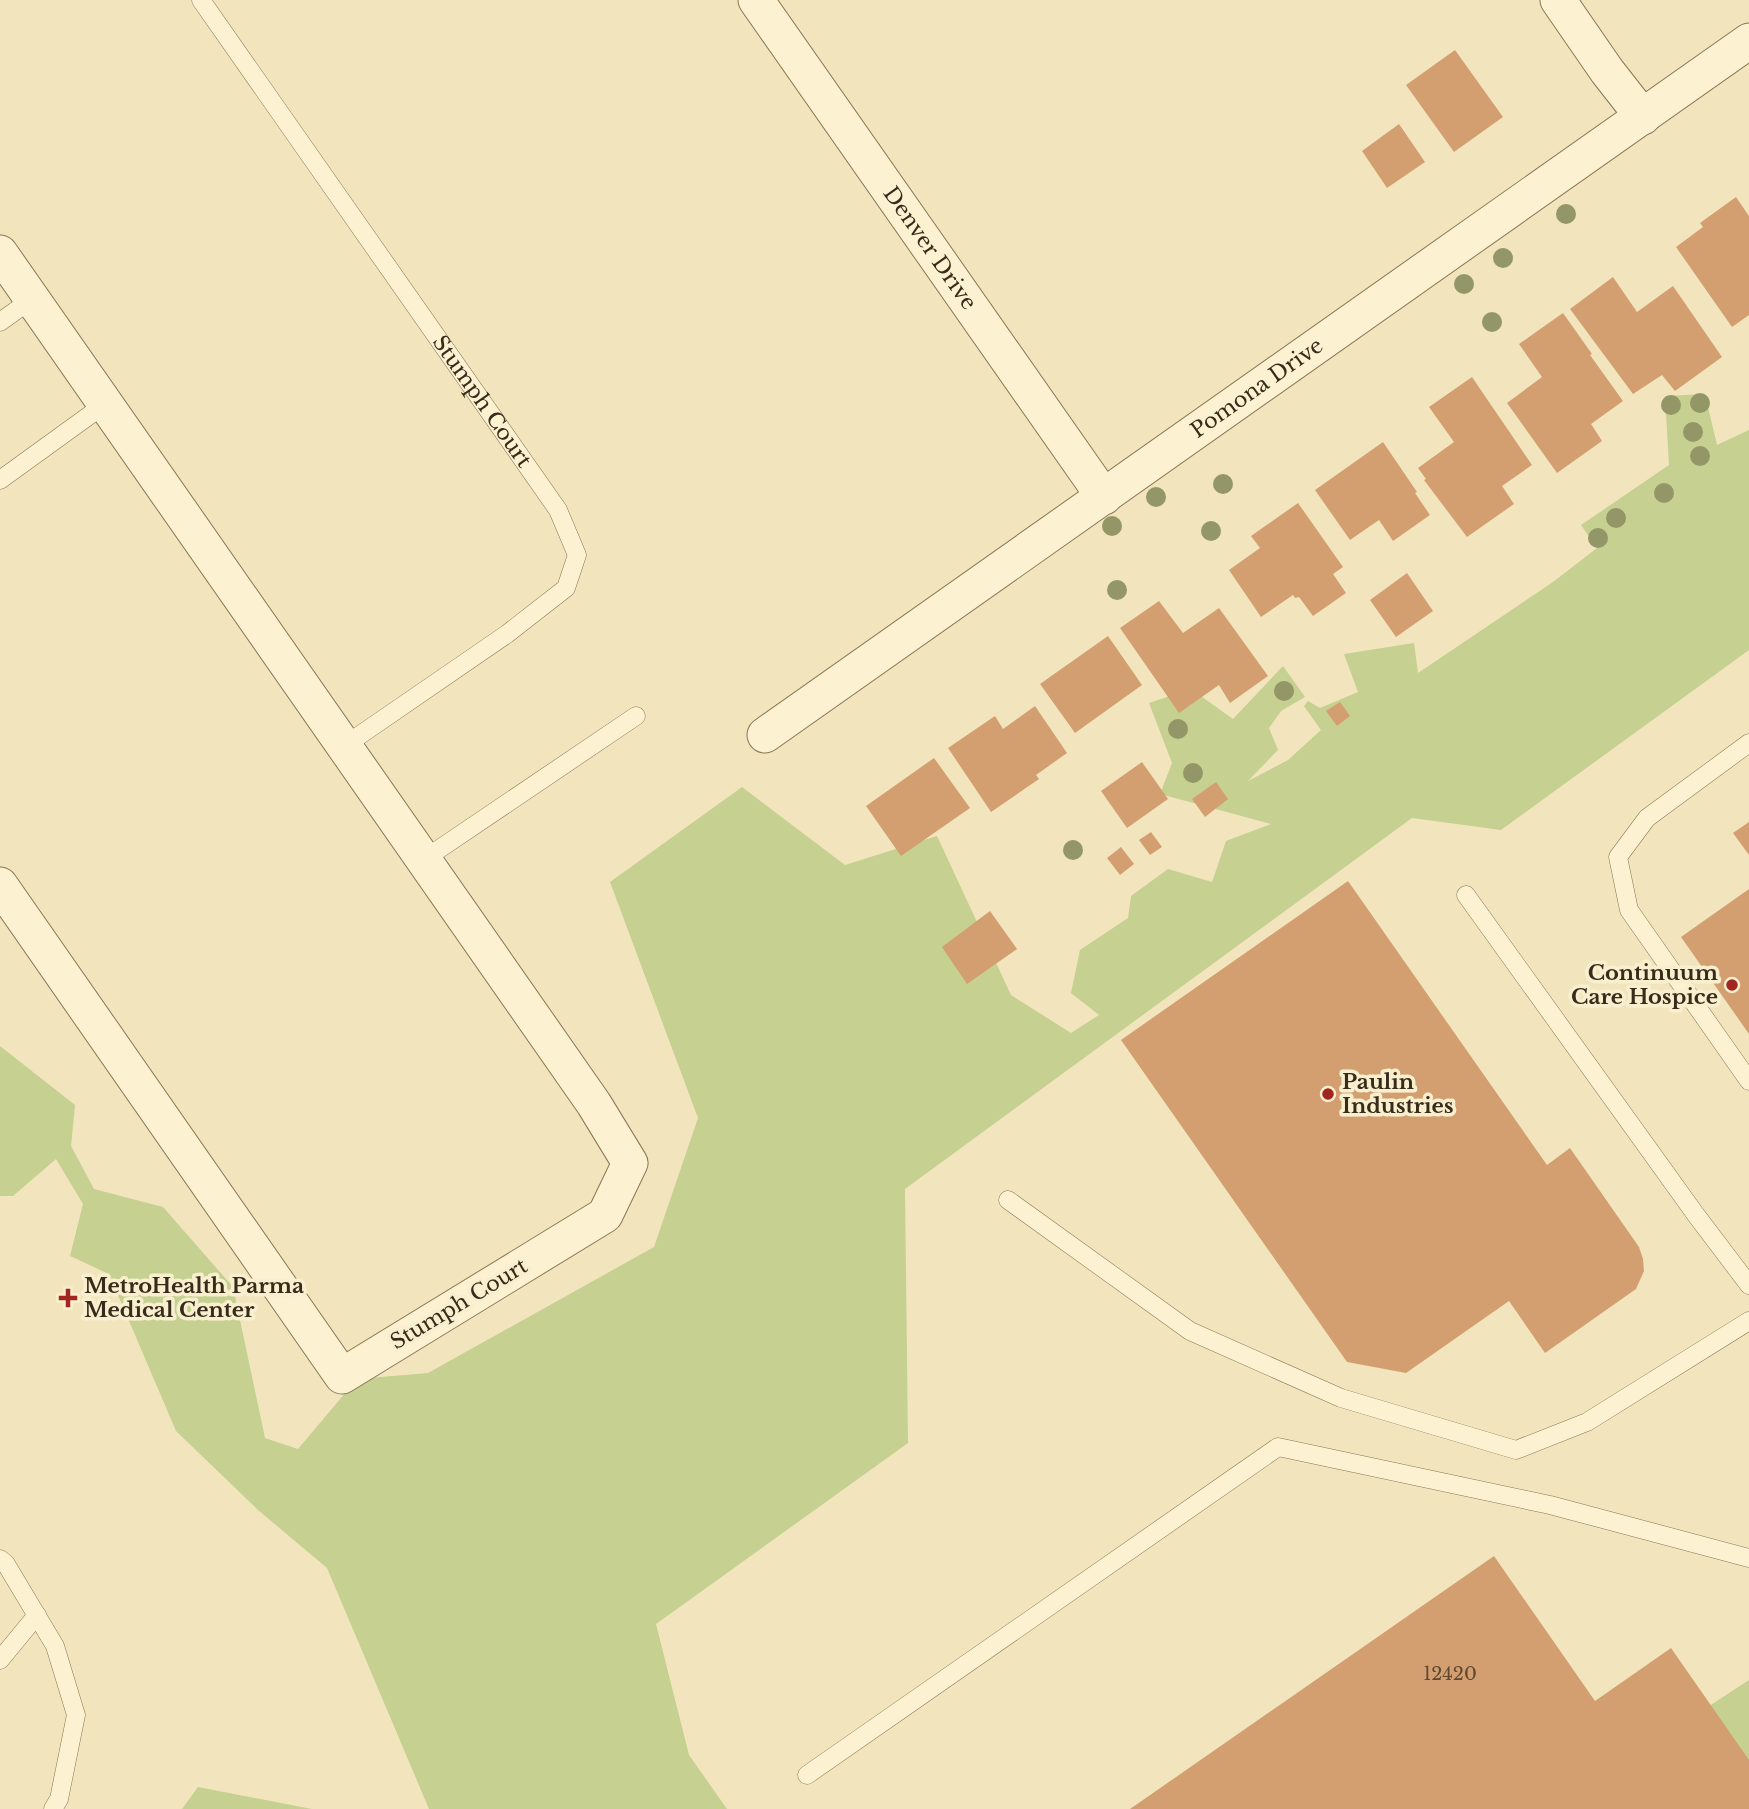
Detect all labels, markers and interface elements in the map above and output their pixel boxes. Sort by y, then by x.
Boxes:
street label: Denver Drive [878,181,982,315]
street label: Stumph Court [427,330,537,473]
street label: Pomona Drive [1186,333,1328,444]
place label: Continuum Care Hospice [1571,960,1718,1010]
marker: Continuum Care Hospice [1724,977,1740,993]
place label: Paulin Industries [1342,1069,1454,1119]
marker: Paulin Industries [1320,1086,1336,1102]
street label: Stumph Court [386,1253,532,1355]
place label: MetroHealth Parma Medical Center [84,1273,304,1323]
marker: MetroHealth Parma Medical Center [58,1288,78,1308]
house number: 12420 [1423,1663,1477,1685]

